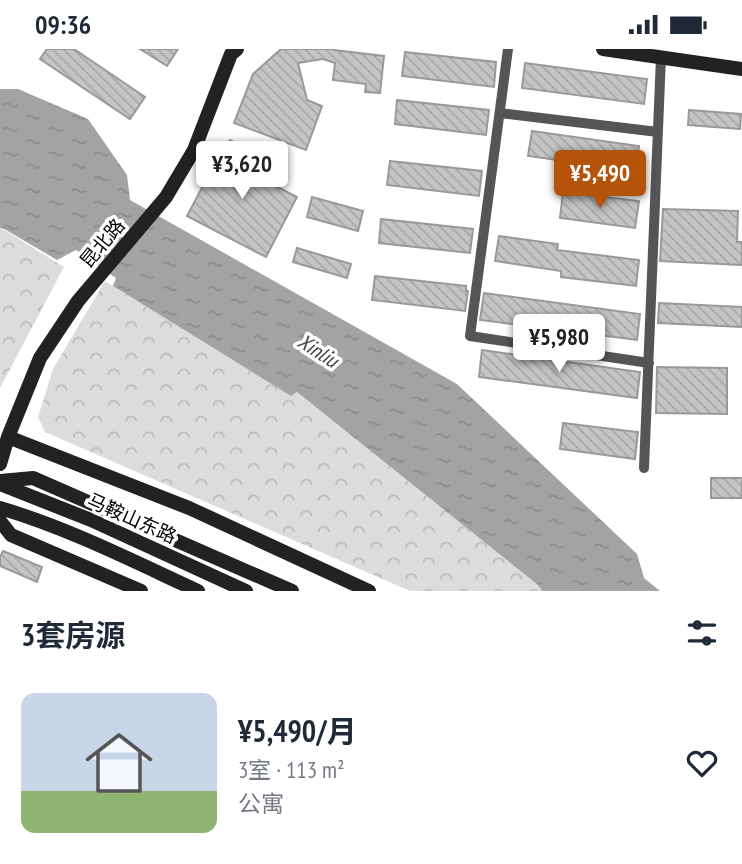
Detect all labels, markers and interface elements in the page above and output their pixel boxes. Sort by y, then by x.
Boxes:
text: 09:36 [35,8,91,41]
pin: ¥3,620 [185,141,299,201]
text: ¥3,620 [212,149,272,178]
pin: ¥5,490 [543,151,657,210]
text: ¥5,490 [570,158,630,187]
street label: 昆北路 [74,213,130,273]
pin: ¥5,980 [502,315,616,374]
text: ¥5,980 [529,322,589,351]
water label: Xinliu [293,328,345,375]
street label: 马鞍山东路 [84,488,180,548]
icon: filters [683,614,721,652]
text: 3套房源 [21,615,125,654]
text: ¥5,490/月 [238,711,357,750]
icon: home [77,721,161,805]
icon: heart [683,744,721,782]
text: 3室 · 113 m² [238,755,345,784]
text: 公寓 [238,789,284,818]

